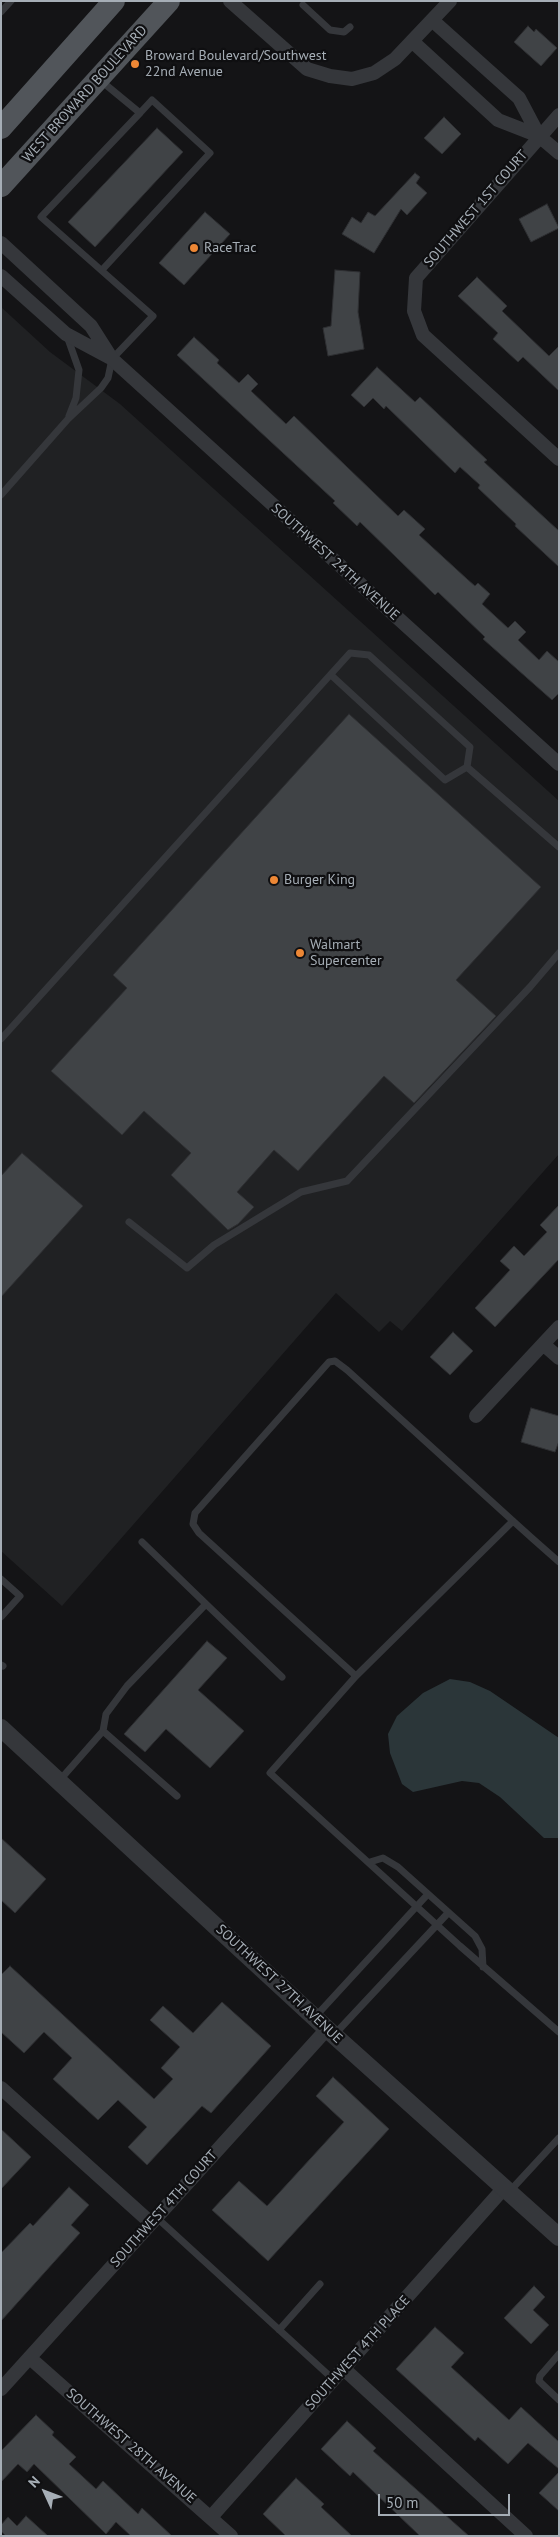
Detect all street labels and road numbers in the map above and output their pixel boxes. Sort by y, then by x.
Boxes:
street label: WEST BROWARD BOULEVARD [19,22,151,166]
street label: SOUTHWEST 1ST COURT [421,147,531,271]
street label: SOUTHWEST 24TH AVENUE [267,500,403,624]
street label: SOUTHWEST 27TH AVENUE [212,1921,346,2047]
street label: SOUTHWEST 4TH COURT [107,2147,221,2271]
street label: SOUTHWEST 4TH PLACE [302,2292,414,2414]
street label: SOUTHWEST 28TH AVENUE [63,2385,199,2507]

